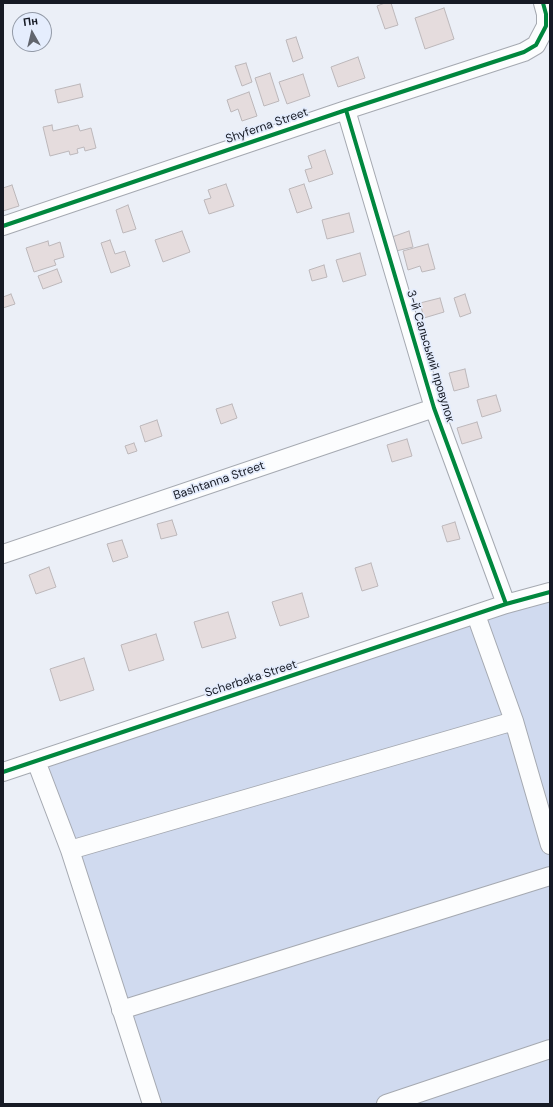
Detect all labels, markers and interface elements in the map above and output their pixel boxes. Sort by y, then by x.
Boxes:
north arrow [12,12,52,52]
text: Пн [22,13,39,29]
street label: Shyferna Street [224,105,310,147]
street label: 3-й Сальський провулок [403,288,457,424]
street label: Bashtanna Street [172,459,266,503]
street label: Scherbaka Street [203,657,299,701]

